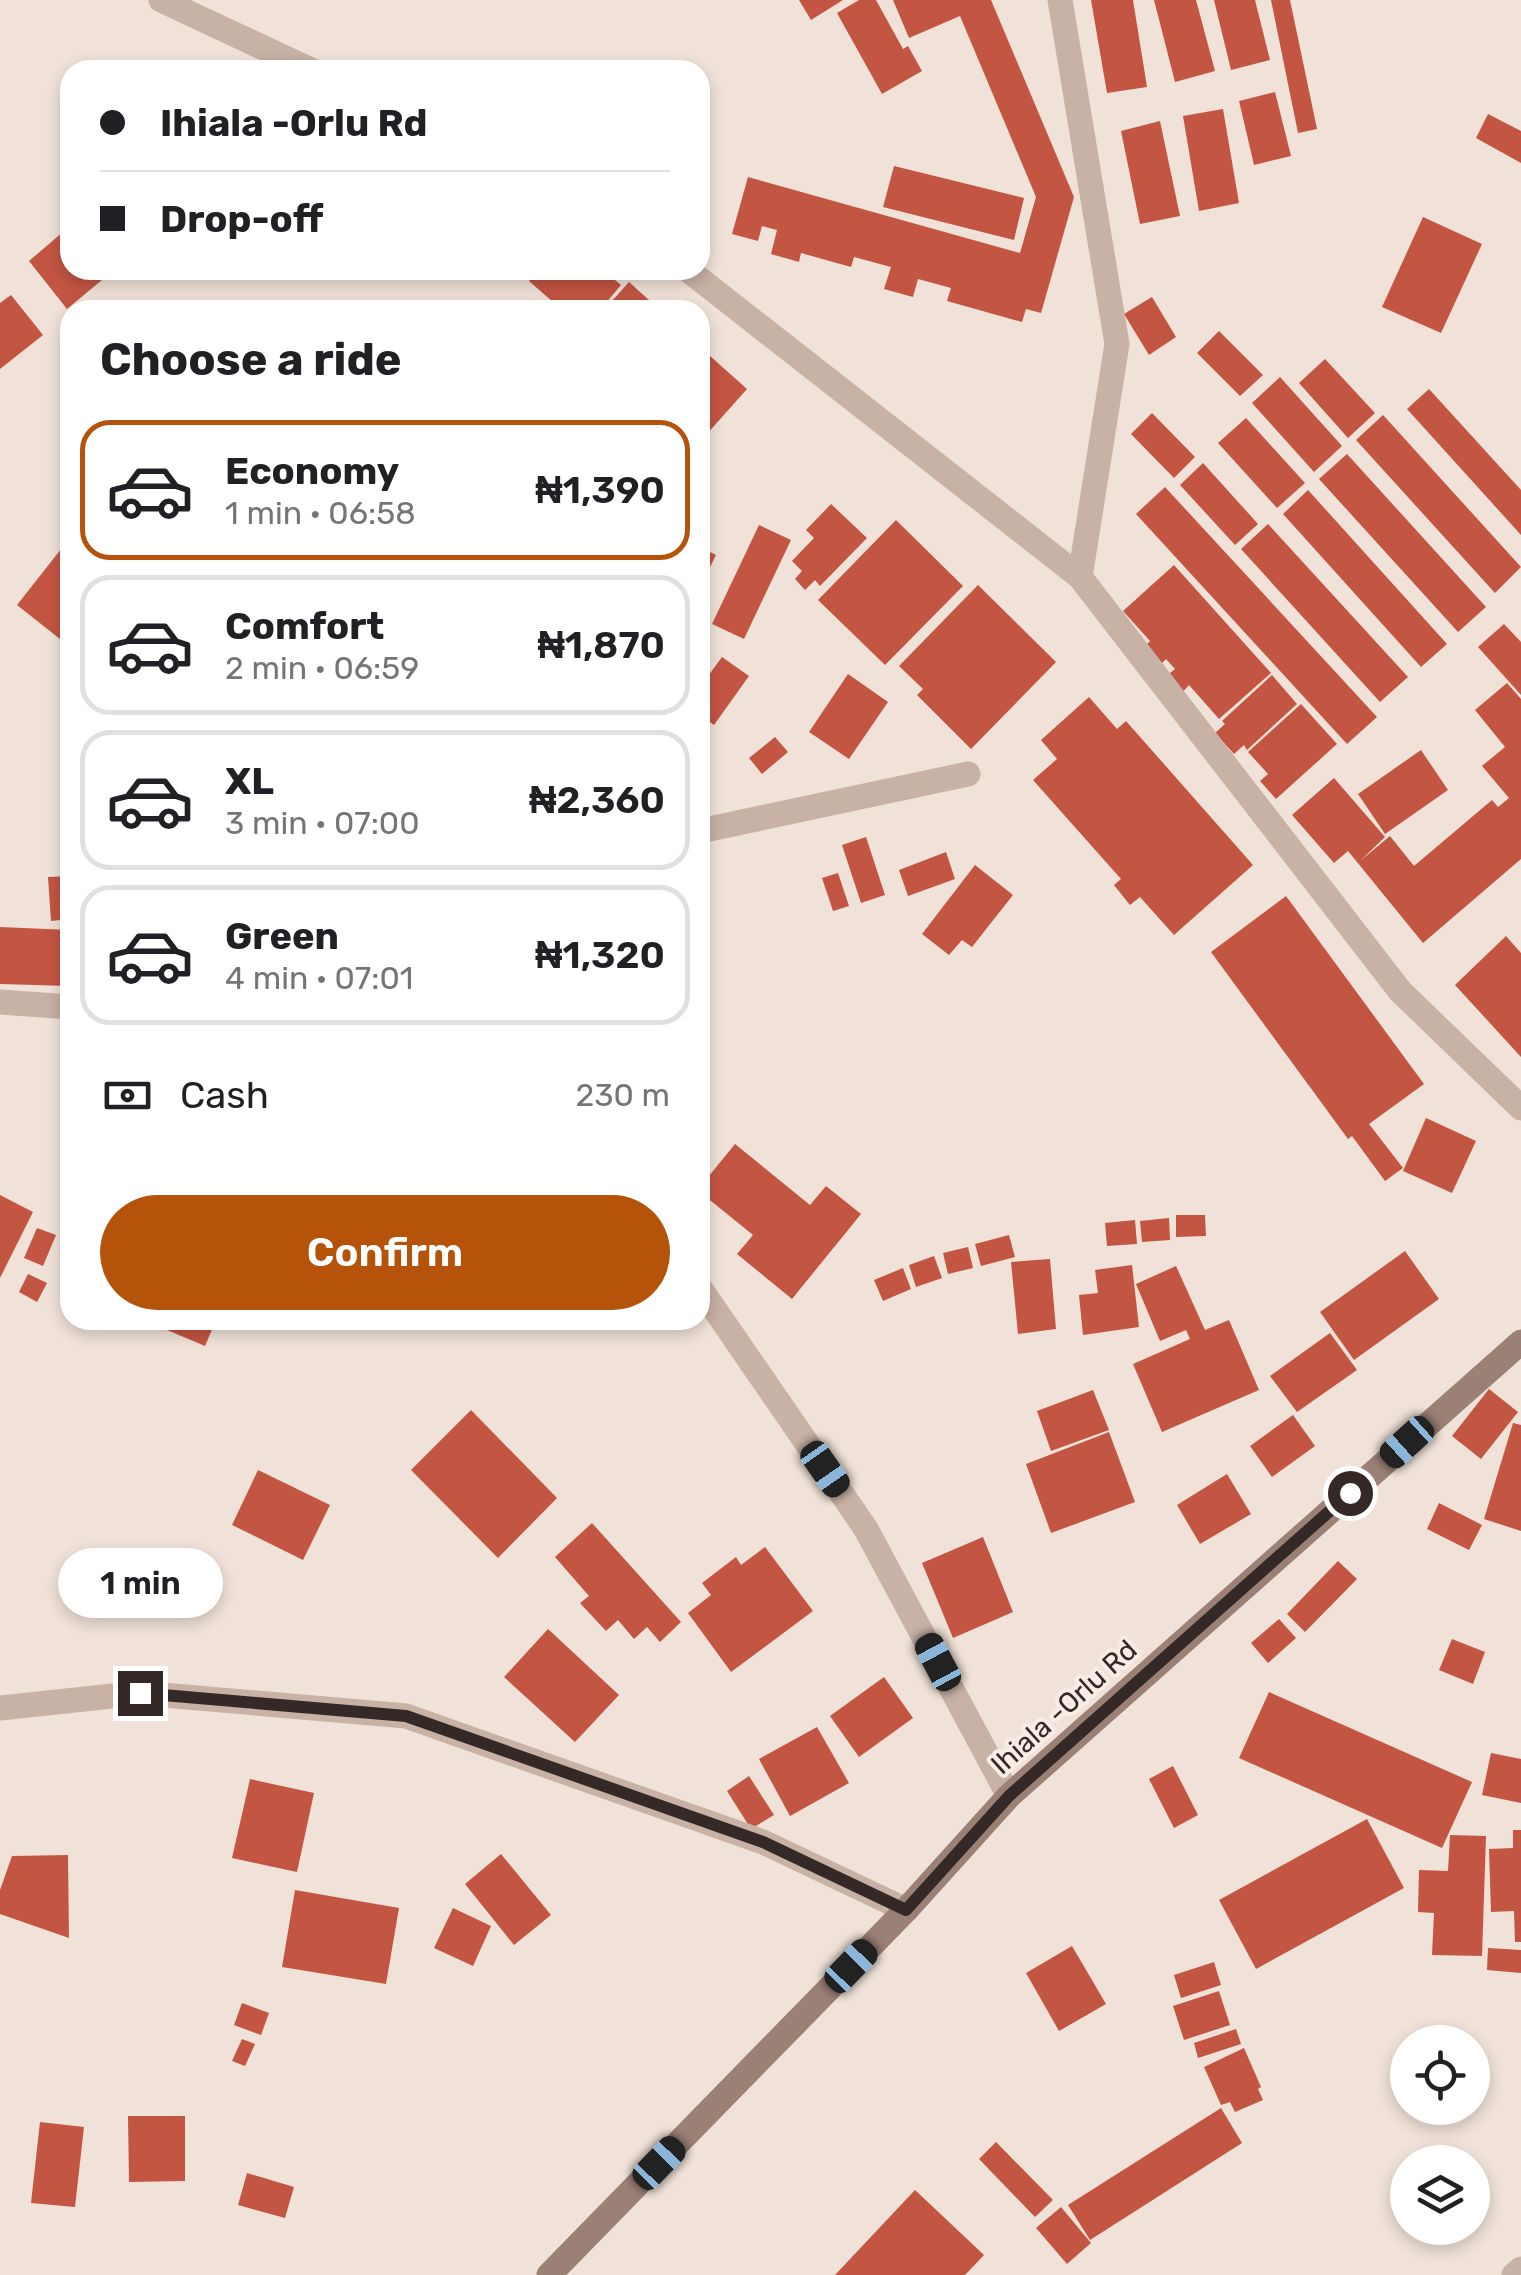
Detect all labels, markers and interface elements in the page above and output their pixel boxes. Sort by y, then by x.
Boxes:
text: Ihiala -Orlu Rd [160,100,427,146]
text: Drop-off [160,196,323,242]
text: Choose a ride [100,333,402,386]
icon: car [105,445,195,535]
text: Economy [225,448,399,494]
text: ₦1,390 [535,467,665,513]
text: 1 min · 06:58 [225,494,416,532]
icon: car [105,600,195,690]
text: Comfort [225,603,384,649]
text: ₦1,870 [537,622,665,668]
text: 2 min · 06:59 [225,649,419,687]
icon: car [105,755,195,845]
text: XL [225,758,274,804]
text: ₦2,360 [529,777,665,823]
text: 3 min · 07:00 [225,804,419,842]
icon: car [105,910,195,1000]
text: Green [225,913,339,959]
text: ₦1,320 [535,932,665,978]
text: 4 min · 07:01 [225,959,413,997]
icon: cash [100,1068,155,1123]
text: Cash [180,1072,269,1118]
text: 230 m [575,1076,670,1114]
button: Confirm [100,1195,670,1310]
car [1375,1411,1439,1473]
car [796,1436,854,1502]
route start [1328,1471,1373,1516]
callout: 1 min [58,1548,222,1618]
text: 1 min [100,1564,181,1602]
car [911,1628,965,1696]
street label: Ihiala -Orlu Rd [984,1633,1144,1781]
route end [118,1671,163,1716]
car [819,1934,883,1998]
map controls [1390,2025,1490,2245]
button: locate [1390,2025,1490,2125]
car [627,2131,691,2195]
button: layers [1390,2145,1490,2245]

